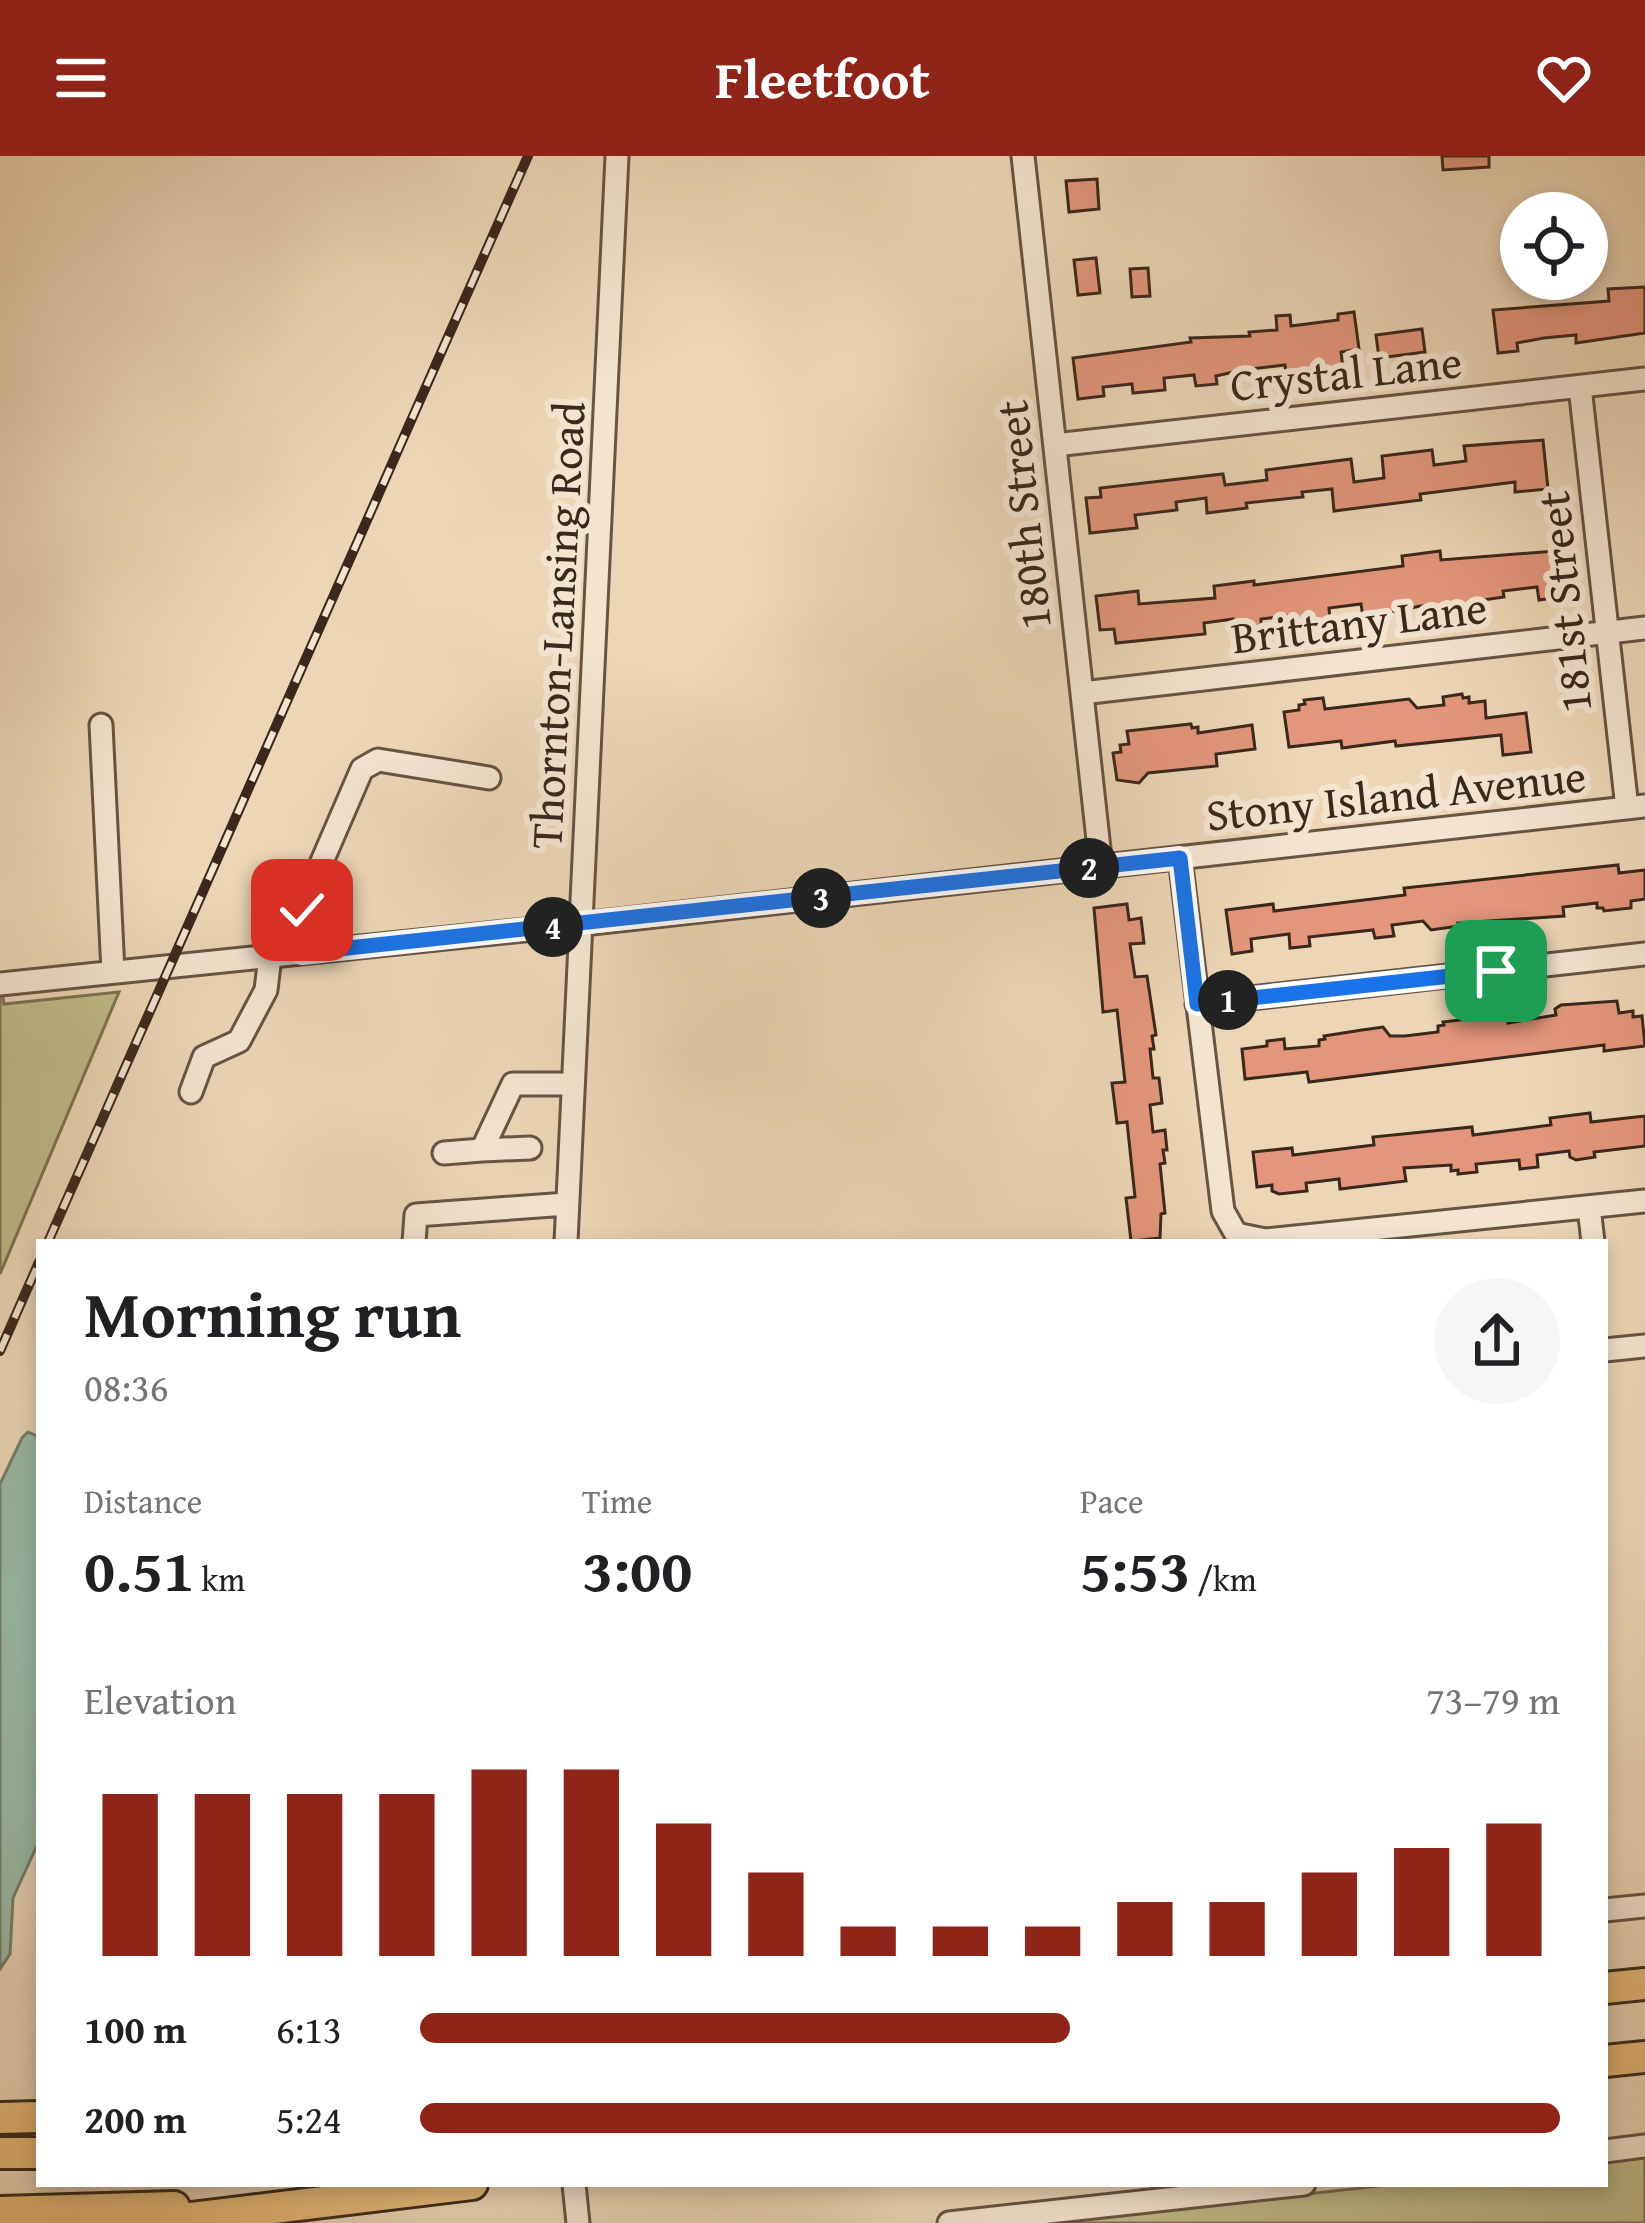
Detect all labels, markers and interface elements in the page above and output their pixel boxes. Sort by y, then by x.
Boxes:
text: Fleetfoot [715,39,930,118]
icon: menu [48,45,114,111]
icon: heart [1531,45,1597,111]
map controls [1500,192,1608,300]
button: locate [1500,192,1608,300]
street label: Crystal Lane [1227,328,1465,417]
street label: 180th Street [978,397,1067,633]
street label: Thornton-Lansing Road [512,400,601,850]
street label: 181st Street [1520,488,1607,716]
street label: Brittany Lane [1227,574,1490,669]
street label: Stony Island Avenue [1203,742,1589,847]
pin: 2 [1059,838,1119,898]
text: 2 [1080,844,1098,892]
pin [251,859,353,961]
pin: 3 [791,868,851,928]
text: 3 [812,874,830,922]
icon: check [269,877,335,943]
pin: 4 [523,897,583,957]
text: 4 [544,903,562,951]
pin [1445,920,1547,1022]
icon: arrive [1463,938,1529,1004]
pin: 1 [1198,970,1258,1030]
text: 1 [1219,976,1237,1024]
text: Morning run [84,1264,461,1361]
button: share [1434,1278,1560,1404]
text: 08:36 [84,1358,169,1415]
text: Distance [84,1477,202,1525]
text: Time [582,1477,652,1525]
text: Pace [1080,1477,1143,1525]
text: 0.51 [84,1525,194,1613]
text: 3:00 [582,1525,692,1613]
text: 5:53 [1080,1525,1190,1613]
text: km [194,1555,245,1603]
text: /km [1190,1555,1257,1603]
text: Elevation [84,1671,237,1728]
text: 73–79 m [1426,1671,1560,1728]
text: 100 m [84,2000,187,2057]
text: 6:13 [276,2000,342,2057]
text: 200 m [84,2090,187,2147]
text: 5:24 [276,2090,342,2147]

